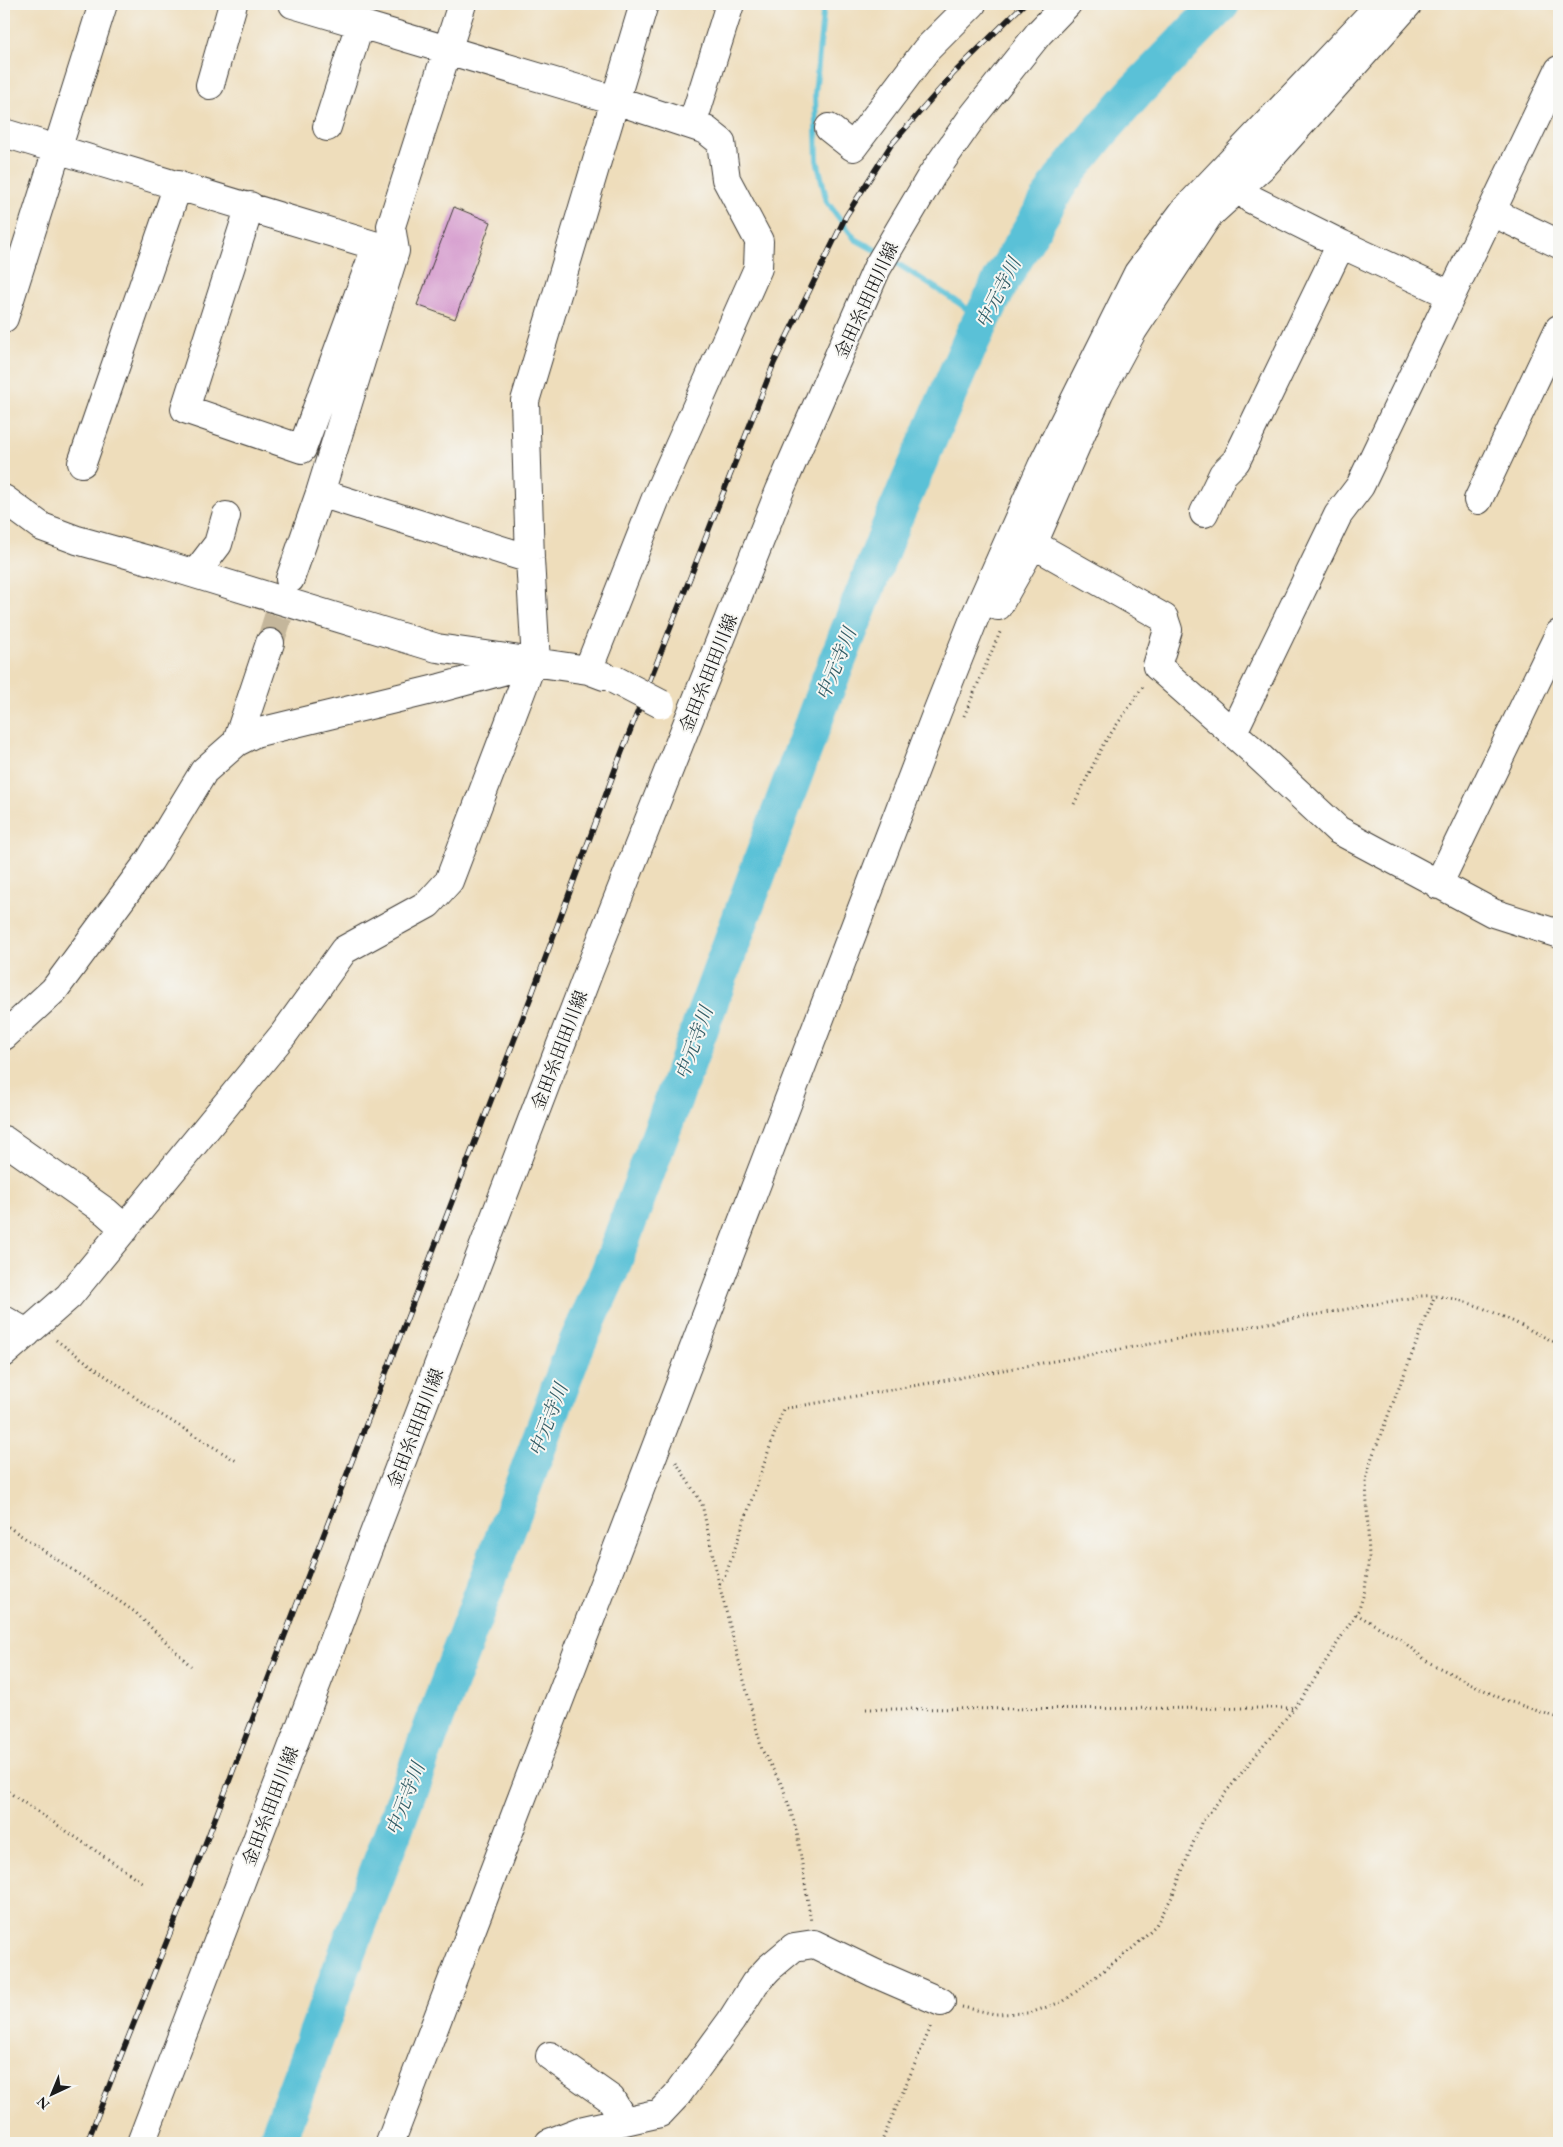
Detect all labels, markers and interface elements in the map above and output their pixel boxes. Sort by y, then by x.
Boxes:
street label: 金田糸田田川線 [829,238,903,362]
water label: 中元寺川 [970,252,1027,333]
street label: 金田糸田田川線 [674,610,742,736]
water label: 中元寺川 [810,622,863,704]
street label: 金田糸田田川線 [526,987,592,1113]
water label: 中元寺川 [669,1001,719,1083]
street label: 金田糸田田川線 [382,1365,448,1491]
water label: 中元寺川 [523,1378,574,1460]
street label: 金田糸田田川線 [237,1743,303,1869]
water label: 中元寺川 [380,1757,431,1839]
north arrow [28,2070,78,2120]
text: N [32,2092,53,2114]

